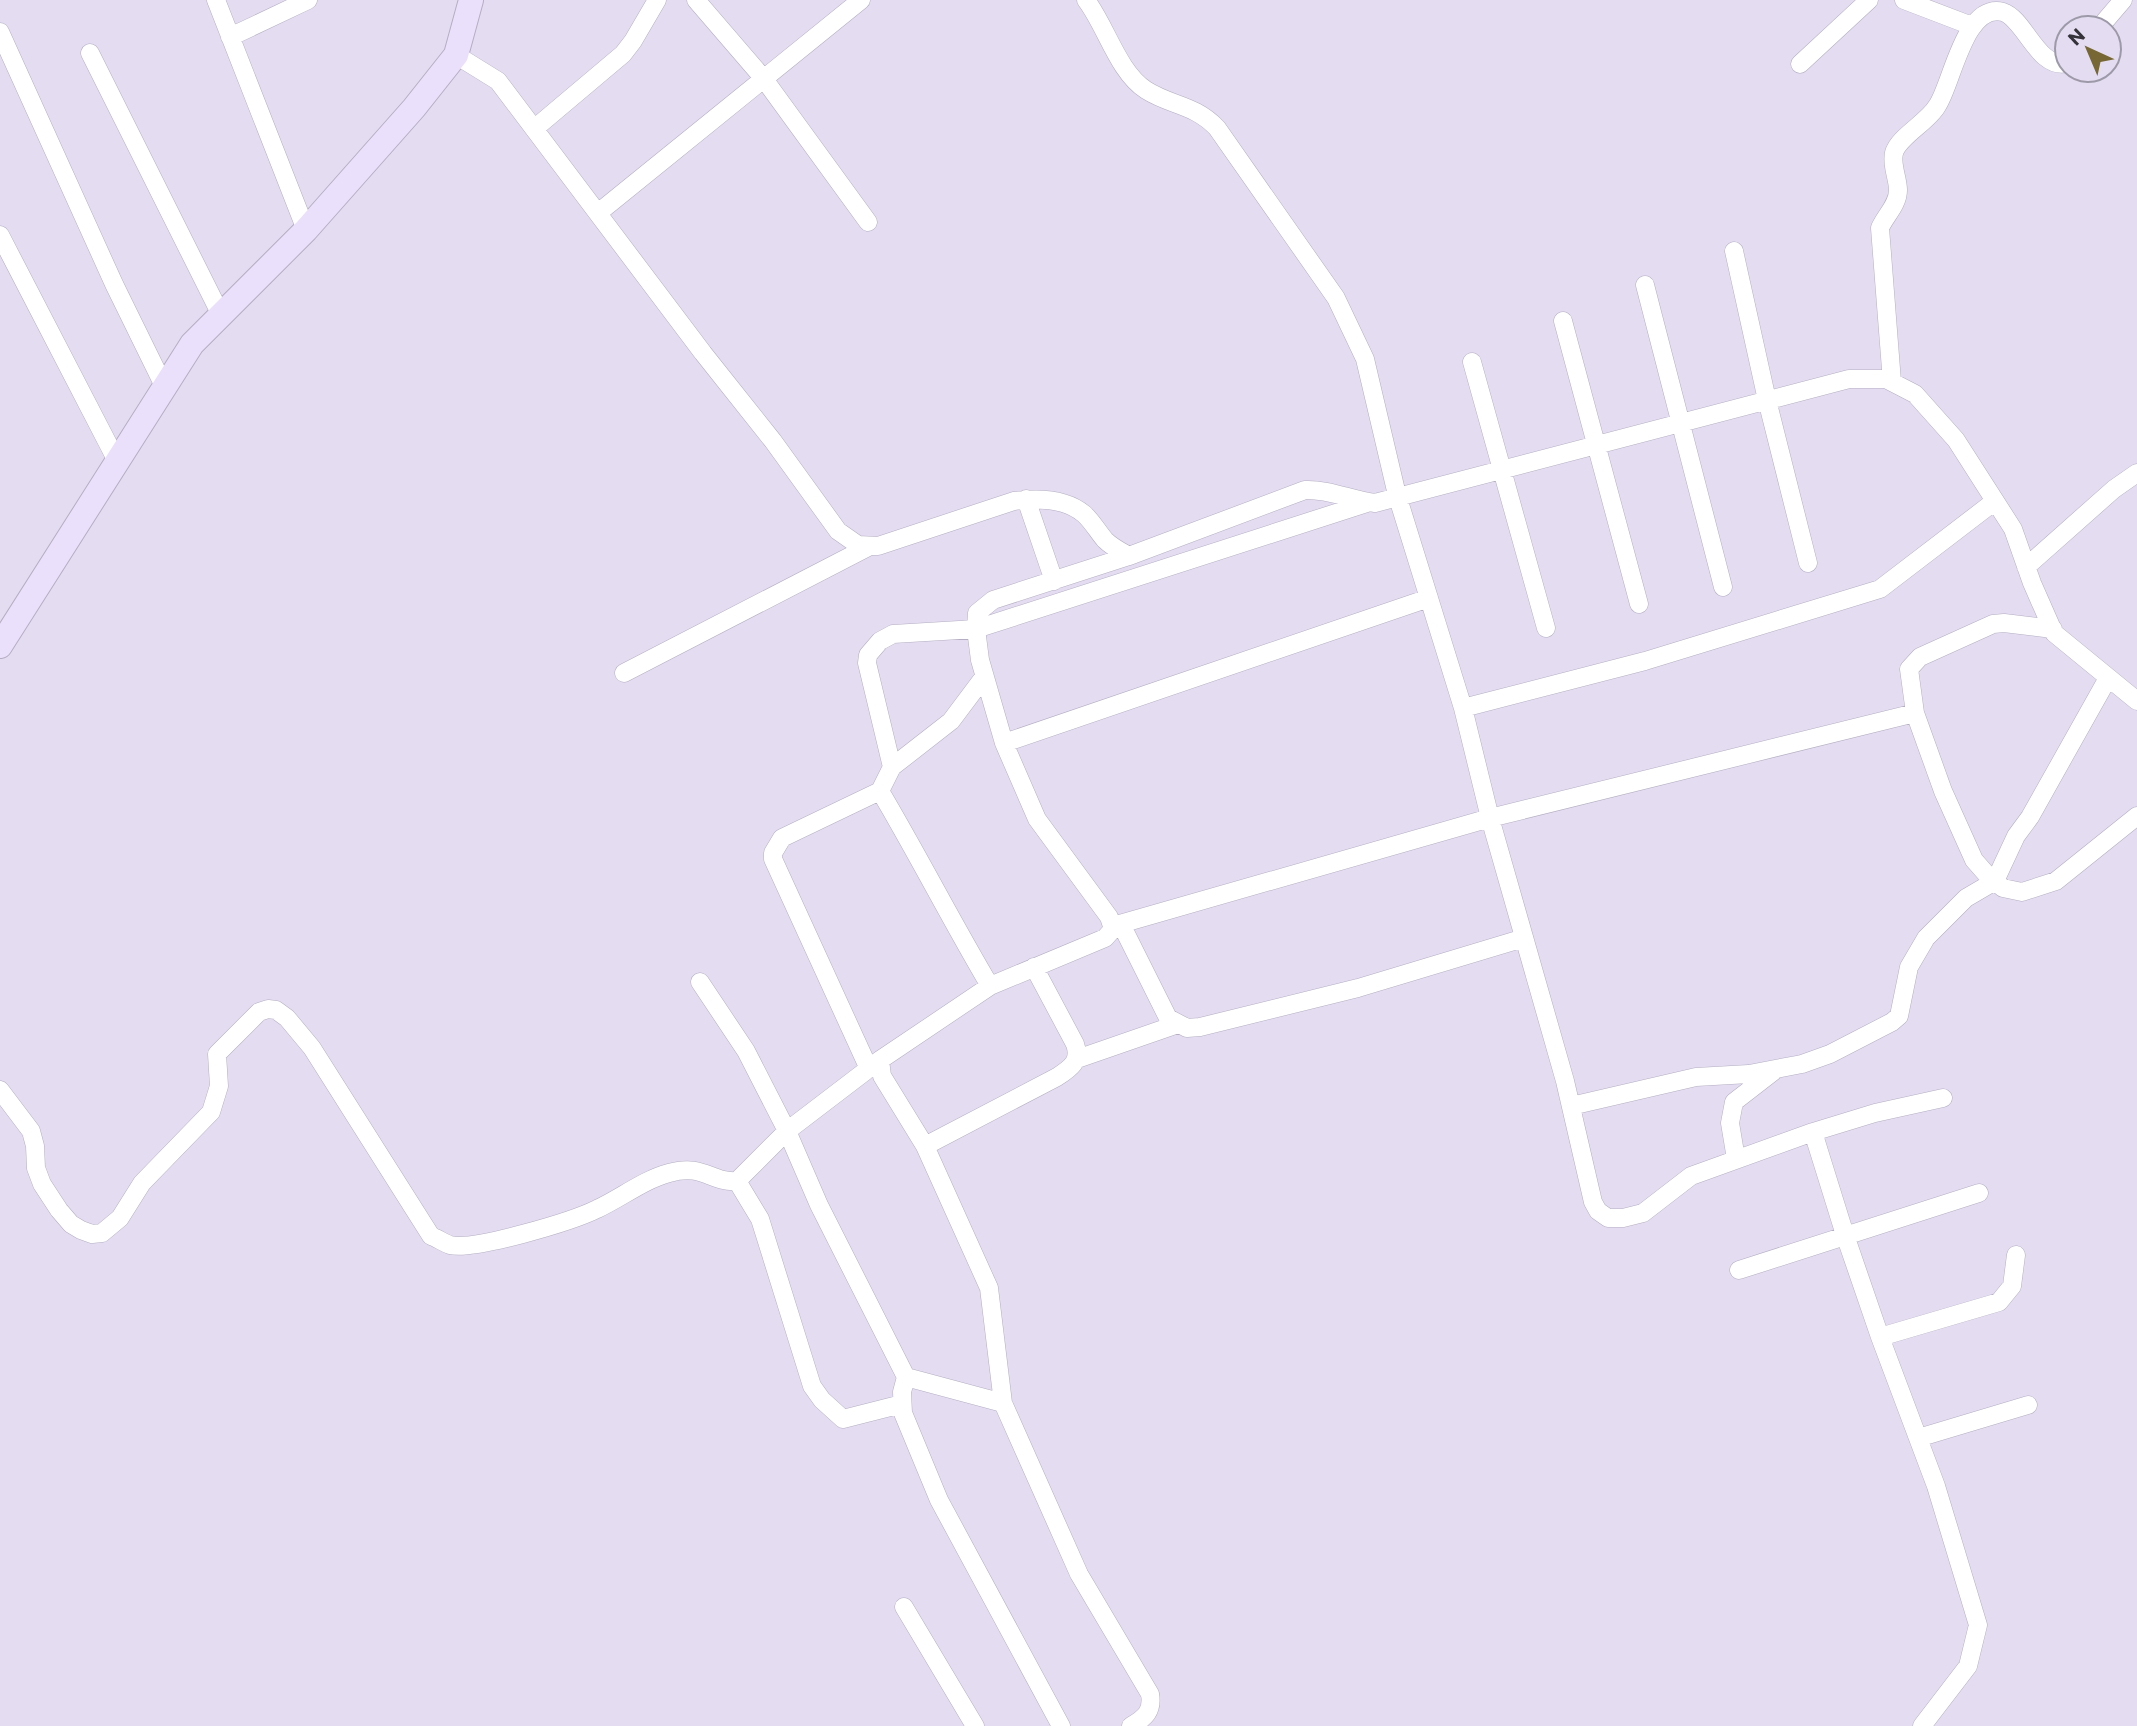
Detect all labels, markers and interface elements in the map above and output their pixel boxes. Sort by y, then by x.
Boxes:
north arrow [2053,14,2123,84]
text: N [2063,23,2089,50]

